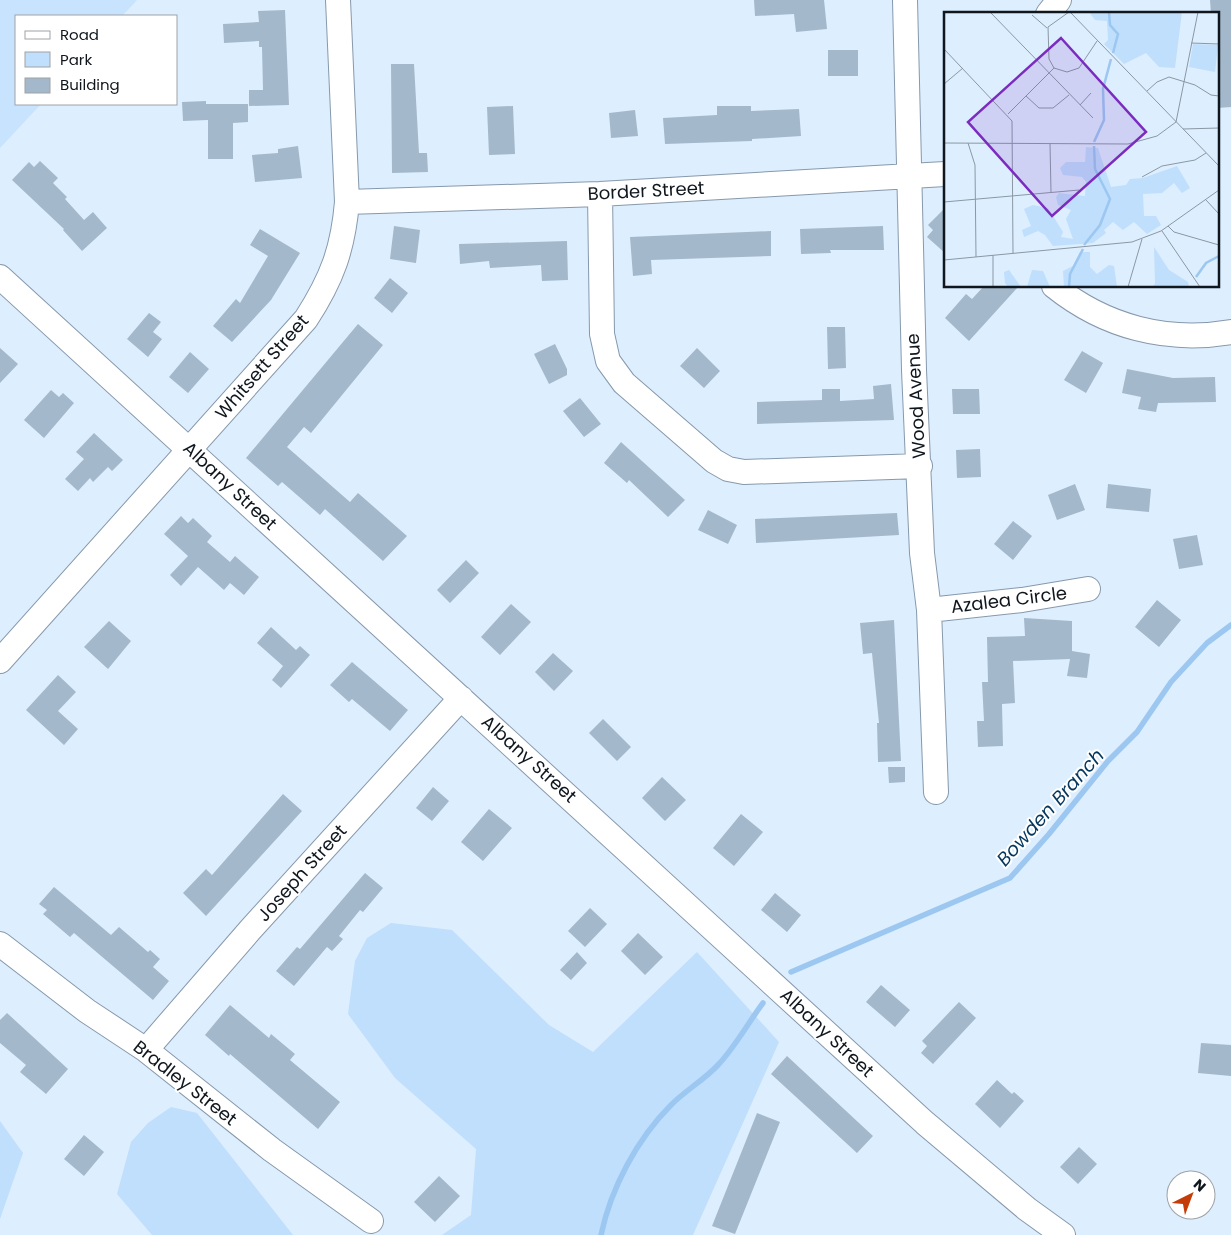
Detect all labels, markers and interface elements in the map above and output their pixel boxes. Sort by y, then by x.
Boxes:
inset map [944,12,1218,288]
legend [15,15,178,105]
text: Road [60,24,99,45]
text: Park [60,49,92,70]
text: Building [60,74,120,95]
street label: Border Street [587,175,705,206]
street label: Whitsett Street [209,309,314,424]
street label: Wood Avenue [900,333,931,459]
street label: Albany Street [178,436,283,536]
street label: Azalea Circle [950,580,1068,619]
street label: Albany Street [476,709,582,808]
water label: Bowden Branch [990,743,1110,872]
street label: Joseph Street [251,819,352,927]
street label: Albany Street [775,983,880,1083]
street label: Bradley Street [128,1034,242,1131]
north arrow [1166,1170,1216,1220]
text: N [1189,1174,1210,1196]

